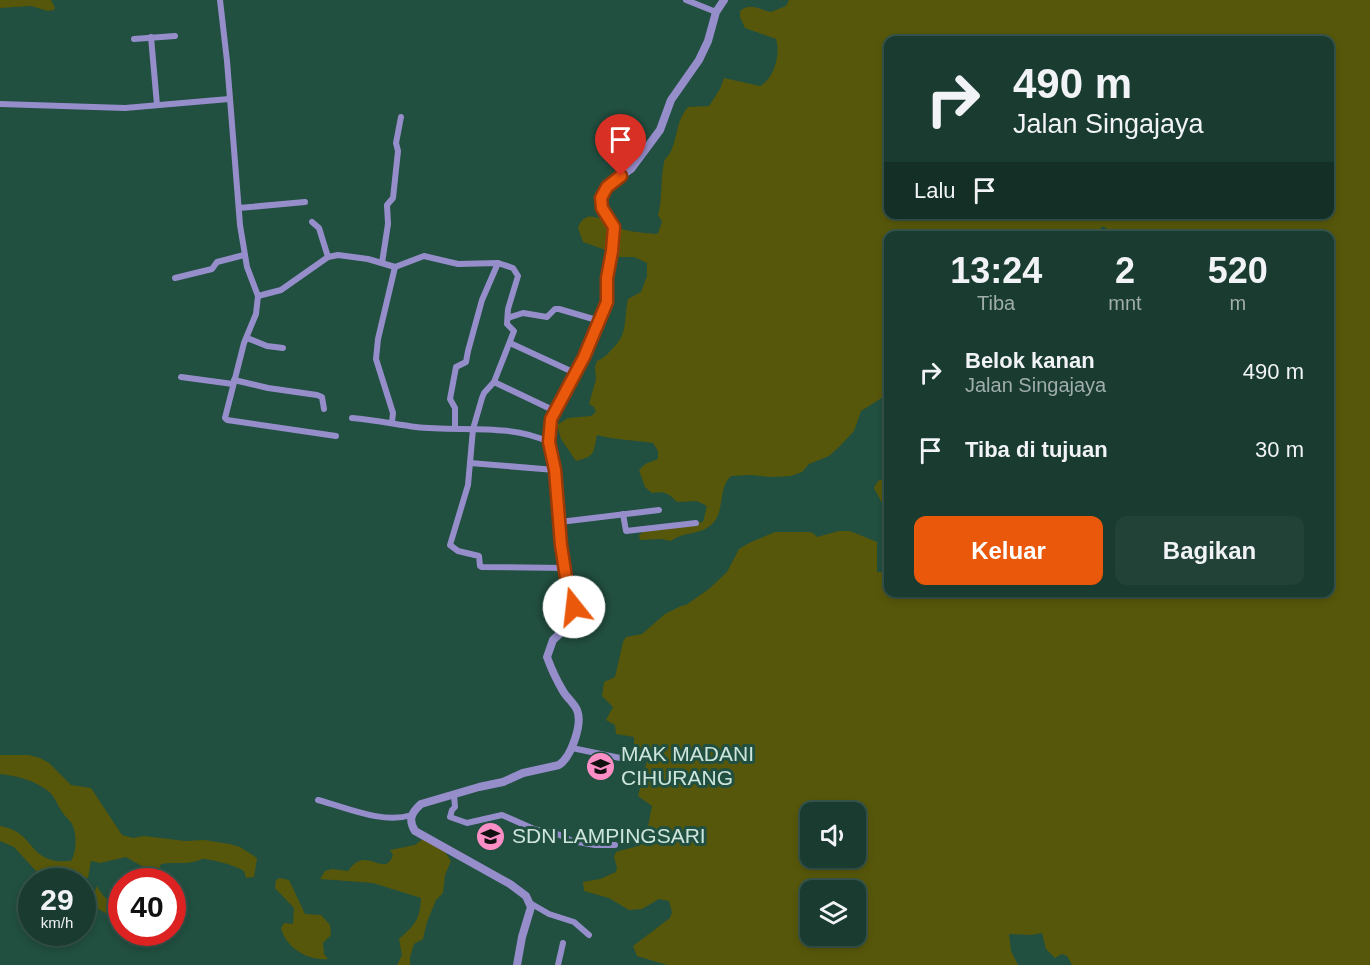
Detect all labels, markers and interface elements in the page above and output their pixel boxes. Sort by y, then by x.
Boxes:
icon: right [914,60,992,138]
text: 490 m [1013,60,1132,107]
text: Jalan Singajaya [1013,109,1204,139]
pin [595,114,646,176]
icon: arrive [604,123,637,156]
icon: arrive [968,174,1001,207]
text: Lalu [914,178,956,203]
text: 13:24 [950,250,1042,291]
text: 2 [1115,250,1135,291]
text: 520 [1208,250,1268,291]
text: Tiba [977,292,1015,314]
text: mnt [1108,292,1142,314]
text: m [1230,292,1246,314]
text: Belok kanan [965,348,1095,373]
icon: right [914,356,947,389]
text: 490 m [1243,359,1304,384]
text: Jalan Singajaya [965,374,1106,396]
icon: arrive [914,434,947,467]
text: Tiba di tujuan [965,437,1108,462]
text: 30 m [1255,437,1304,462]
button: Keluar [914,516,1103,585]
button: Bagikan [1115,516,1304,585]
position arrow [542,575,606,639]
place label: MAK MADANI CIHURANG [621,742,754,789]
school or university icon: MAK MADANI CIHURANG [584,750,616,782]
map controls [800,802,866,946]
button: sound [800,802,866,868]
school or university icon: SDN LAMPINGSARI [475,820,507,852]
place label: SDN LAMPINGSARI [512,824,706,847]
speed limit sign: 40 [108,868,186,946]
button: layers [800,880,866,946]
text: 29 [40,883,74,916]
text: km/h [41,914,73,931]

